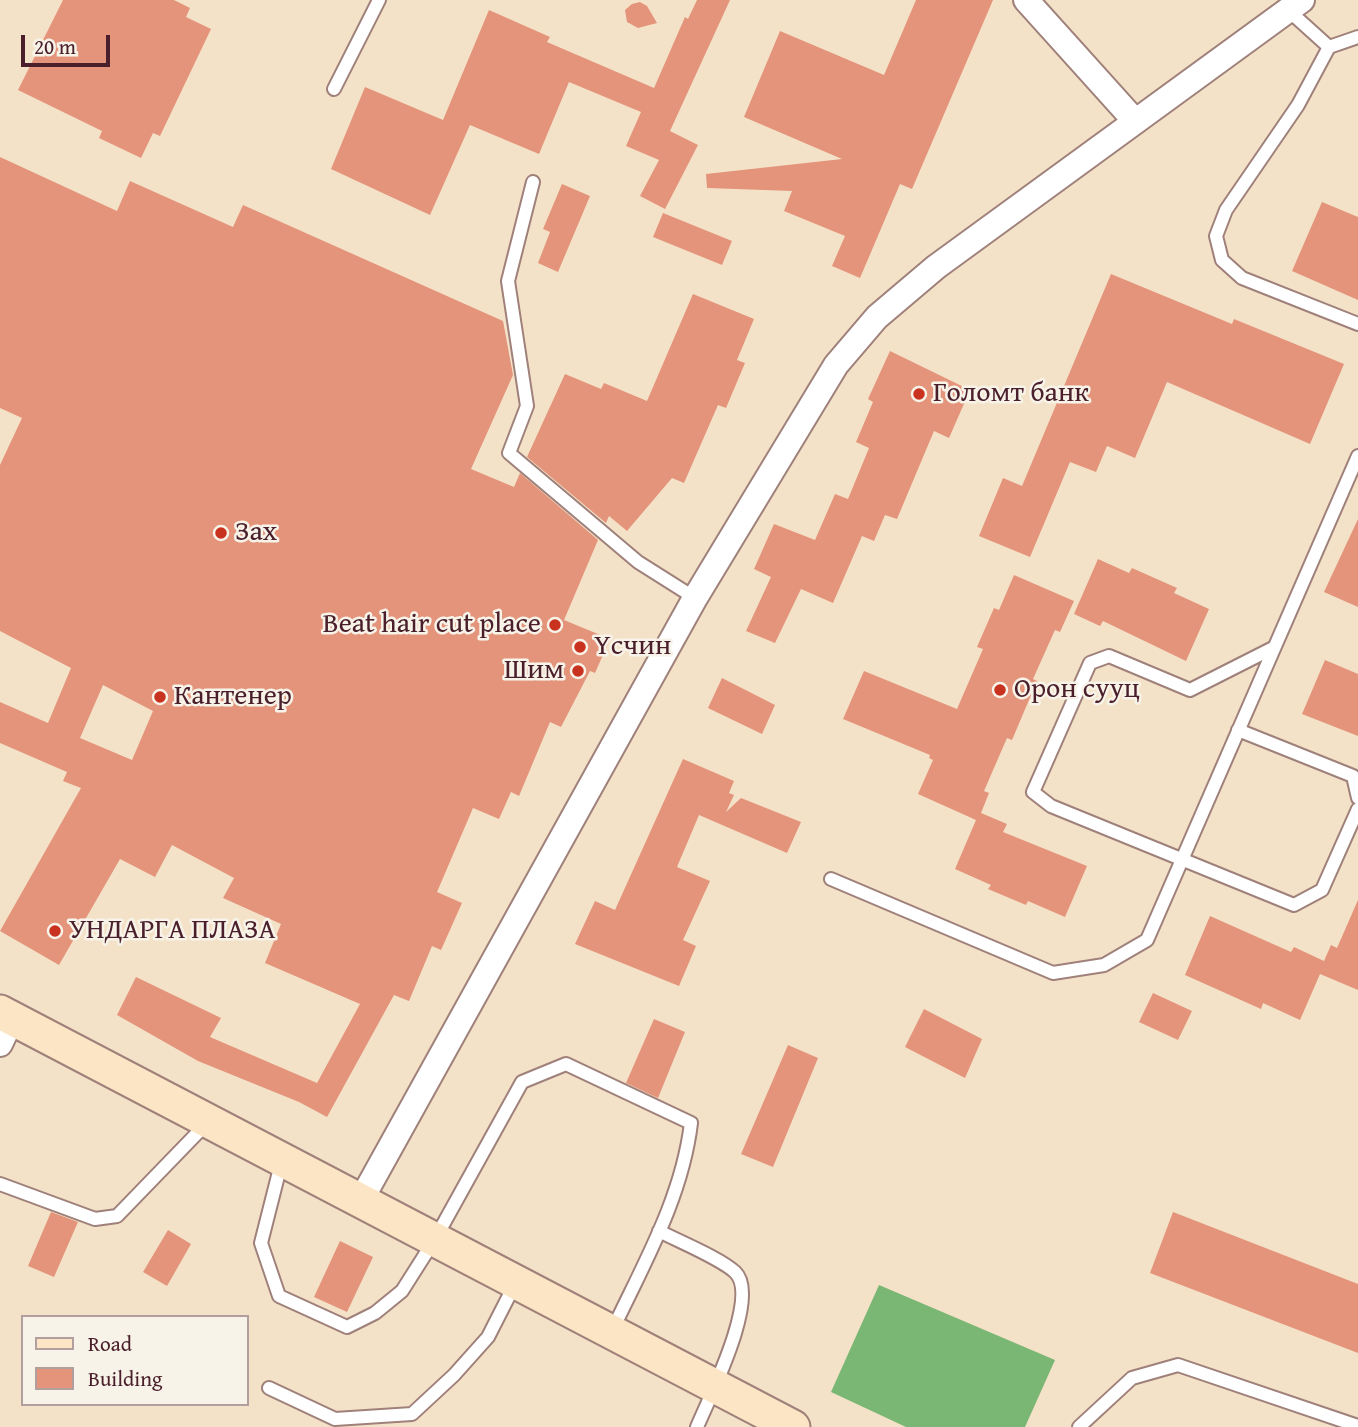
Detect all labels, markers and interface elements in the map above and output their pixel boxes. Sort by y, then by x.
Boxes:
scale bar [24,21,114,65]
text: 20 m [34,31,76,62]
place label: Голомт банк [933,377,1089,411]
marker: Голомт банк [911,386,927,402]
place label: Зах [235,516,277,550]
marker: Зах [213,525,229,541]
place label: Beat hair cut place [323,608,541,642]
marker: Beat hair cut place [547,617,563,633]
place label: Үсчин [594,630,671,664]
marker: Үсчин [572,639,588,655]
place label: Шим [504,654,564,688]
marker: Шим [570,663,586,679]
place label: Орон сууц [1014,673,1140,707]
place label: Кантенер [174,680,292,714]
marker: Орон сууц [992,682,1008,698]
marker: Кантенер [152,689,168,705]
place label: УНДАРГА ПЛАЗА [69,914,276,948]
marker: УНДАРГА ПЛАЗА [47,923,63,939]
legend [21,1315,248,1406]
text: Road [88,1328,132,1359]
text: Building [88,1363,162,1394]

